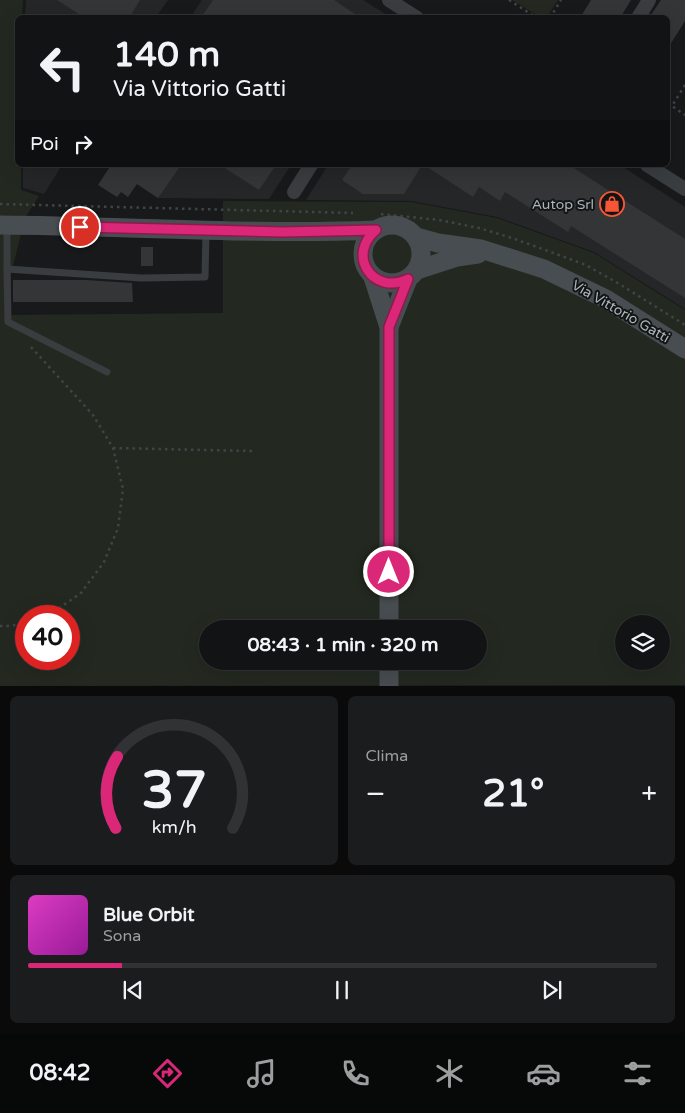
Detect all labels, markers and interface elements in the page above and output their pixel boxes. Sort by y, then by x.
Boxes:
text: 140 m [113,34,220,76]
icon: left [30,35,95,100]
text: Via Vittorio Gatti [113,76,286,102]
icon: right [69,130,97,158]
text: Poi [30,133,59,155]
shop icon: Autop Srl [599,191,625,217]
place label: Autop Srl [532,196,594,213]
pin [59,206,101,248]
icon: arrive [66,213,94,241]
street label: Via Vittorio Gatti [569,277,673,346]
position arrow [362,545,414,597]
speed limit sign: 40 [15,605,80,670]
map controls [615,615,670,670]
button: layers [615,615,670,670]
text: 08:43 · 1 min · 320 m [247,634,439,656]
text: Clima [366,746,408,766]
text: 37 [141,759,206,822]
text: 21° [482,771,544,817]
text: − [366,777,385,811]
text: + [641,777,657,811]
text: km/h [151,817,196,838]
text: Blue Orbit [103,904,195,926]
text: Sona [103,926,141,946]
icon: previous [119,976,147,1004]
icon: pause [328,976,356,1004]
icon: next [538,976,566,1004]
icon: directions [150,1056,185,1091]
icon: music [244,1056,279,1091]
icon: phone [338,1056,373,1091]
icon: climate [432,1056,467,1091]
icon: car [526,1056,561,1091]
icon: filters [620,1056,655,1091]
text: 08:42 [30,1060,91,1086]

